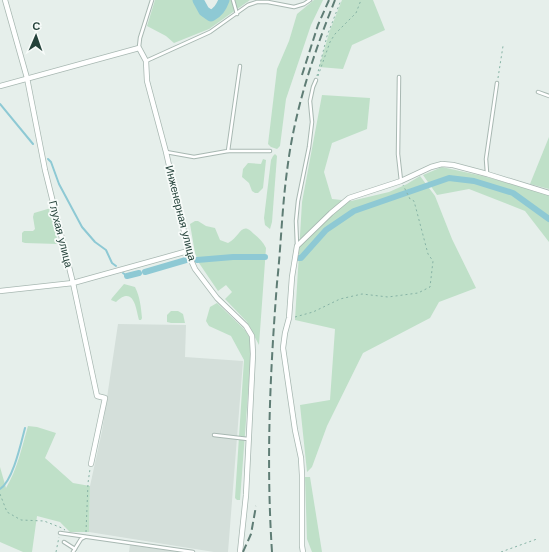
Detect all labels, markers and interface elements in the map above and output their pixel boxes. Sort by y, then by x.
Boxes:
north arrow [16,16,56,56]
text: С [32,20,41,33]
street label: Инженерная улица [162,164,199,263]
street label: Глухая улица [46,199,75,270]

